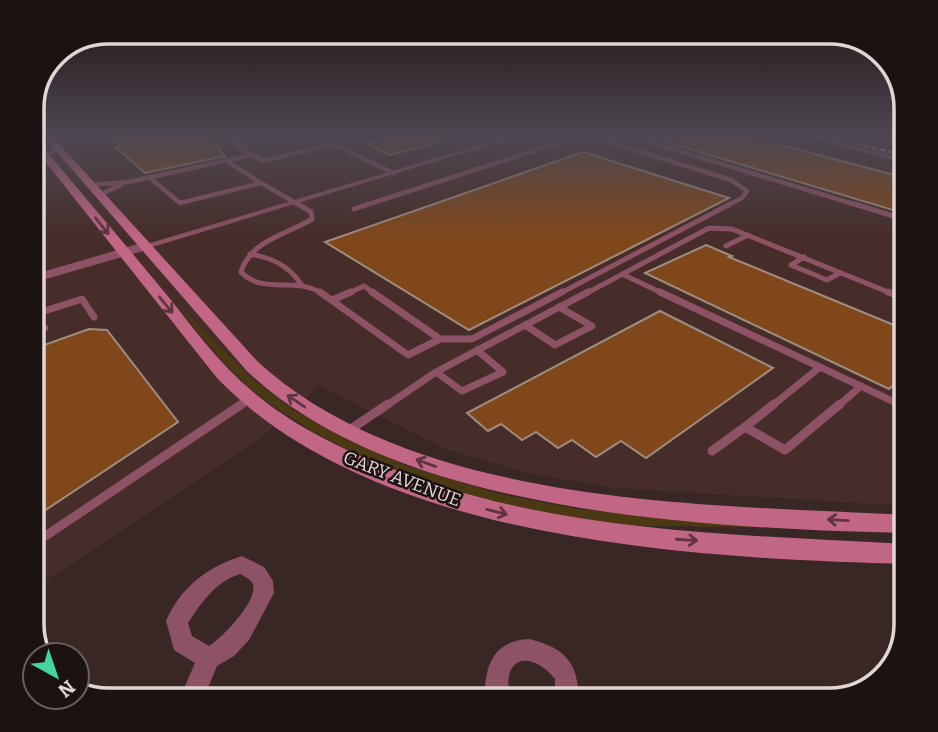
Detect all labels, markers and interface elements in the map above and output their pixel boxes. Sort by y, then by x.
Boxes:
one-way arrow [94,216,109,235]
one-way arrow [159,296,174,314]
one-way arrow [287,394,306,408]
street label: GARY AVENUE [340,446,464,512]
one-way arrow [416,456,438,468]
one-way arrow [486,506,508,519]
one-way arrow [827,513,850,526]
one-way arrow [675,534,698,547]
north arrow [21,641,91,711]
text: N [53,675,80,702]

